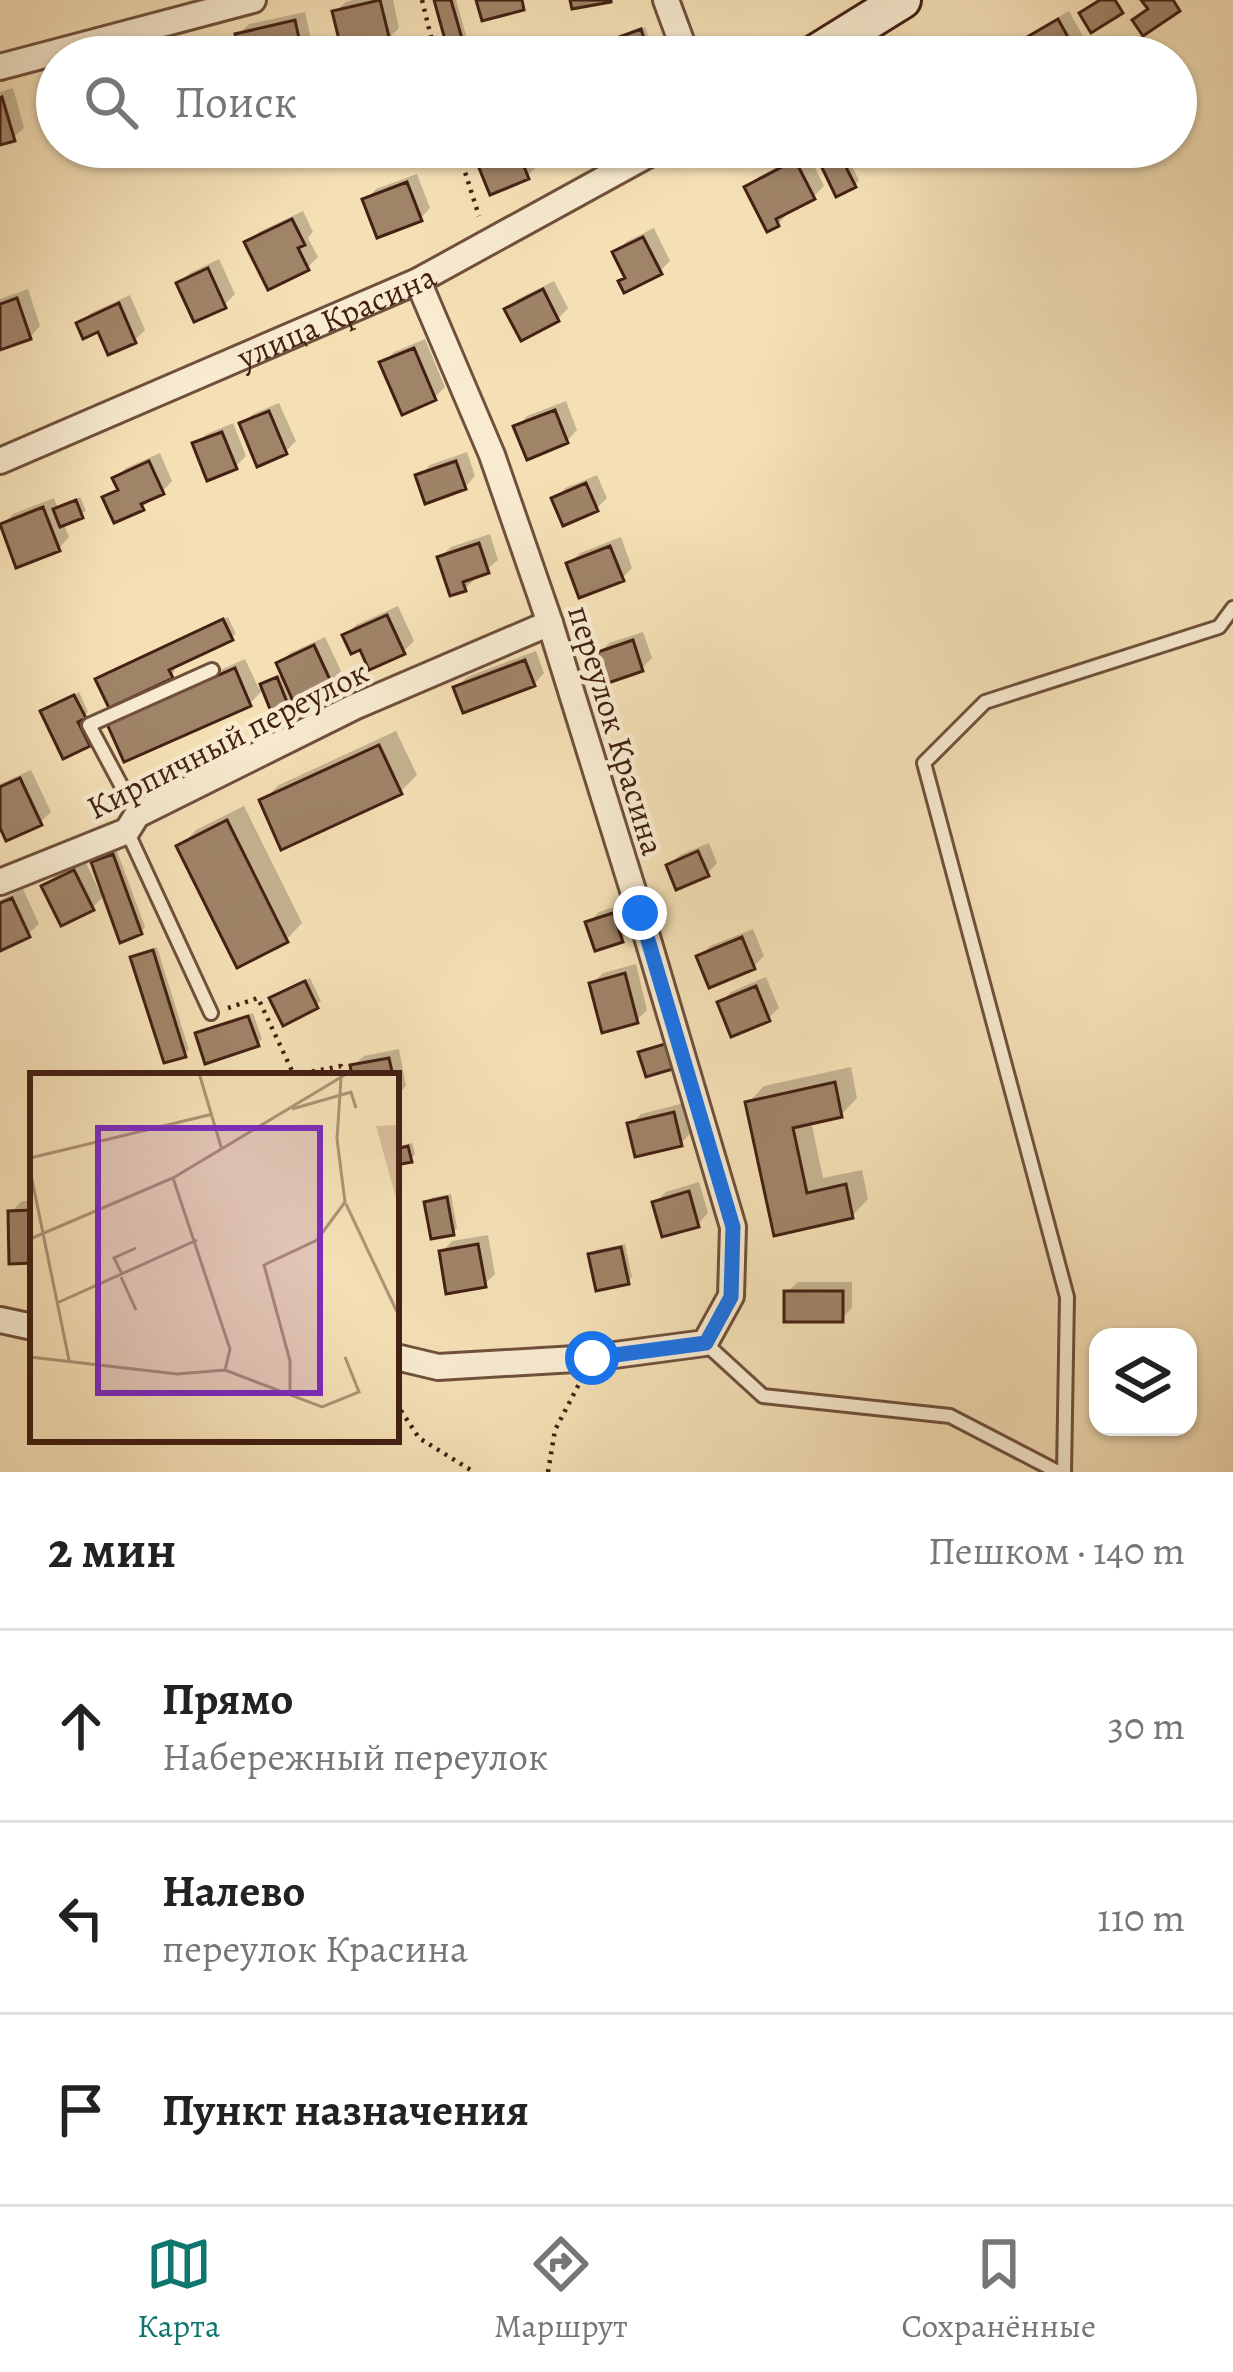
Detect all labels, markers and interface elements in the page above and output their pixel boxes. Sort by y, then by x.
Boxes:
search box [36,36,1197,168]
icon: search [78,69,144,135]
text: Поиск [174,71,297,133]
street label: улица Красина [229,253,445,380]
street label: переулок Красина [557,600,676,861]
street label: Кирпичный переулок [79,649,376,830]
route end [613,886,667,940]
inset map [30,1073,399,1442]
map controls [1089,1328,1197,1436]
button: layers [1089,1328,1197,1436]
route start [565,1331,619,1385]
text: 2 мин [48,1515,176,1585]
text: Пешком · 140 m [928,1524,1185,1577]
text: Прямо [162,1668,293,1730]
icon: ahead [48,1693,114,1759]
text: 30 m [1108,1699,1185,1752]
text: Набережный переулок [162,1730,548,1783]
text: Налево [162,1860,305,1922]
icon: left [48,1885,114,1951]
text: 110 m [1097,1891,1185,1944]
text: переулок Красина [162,1922,468,1975]
icon: arrive [48,2077,114,2143]
text: Пункт назначения [162,2079,529,2141]
tab: Карта [137,2231,220,2348]
tab: Маршрут [494,2231,628,2348]
tab: Сохранённые [901,2231,1096,2348]

